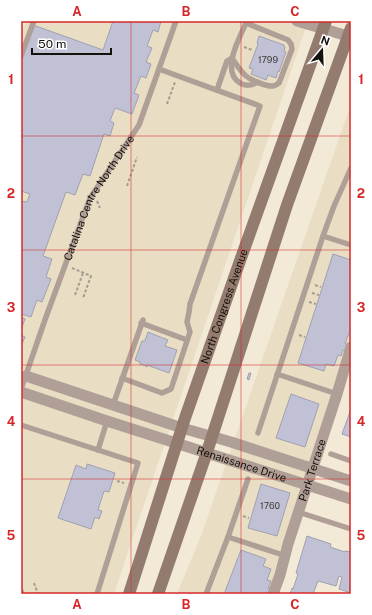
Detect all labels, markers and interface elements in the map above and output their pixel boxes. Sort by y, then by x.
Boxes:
text: A [72,4,82,19]
text: B [182,4,191,19]
text: C [290,4,300,19]
scale bar [32,30,111,56]
north arrow [302,30,342,70]
text: N [319,33,331,48]
text: 50 m [38,37,66,51]
house number: 1799 [258,54,278,65]
text: 1 [8,72,14,87]
text: 1 [358,72,364,87]
street label: Catalina Centre North Drive [61,133,136,262]
text: 2 [7,186,15,201]
text: 2 [357,186,365,201]
street label: North Congress Avenue [198,247,250,365]
text: 3 [7,300,16,315]
text: 3 [357,300,366,315]
text: 4 [7,414,16,429]
text: 4 [357,414,366,429]
street label: Park Terrace [296,437,328,503]
street label: Renaissance Drive [195,444,288,484]
house number: 1760 [260,500,280,511]
text: 5 [7,528,16,543]
text: 5 [357,528,366,543]
text: A [72,597,82,612]
text: B [182,597,191,612]
text: C [290,597,300,612]

